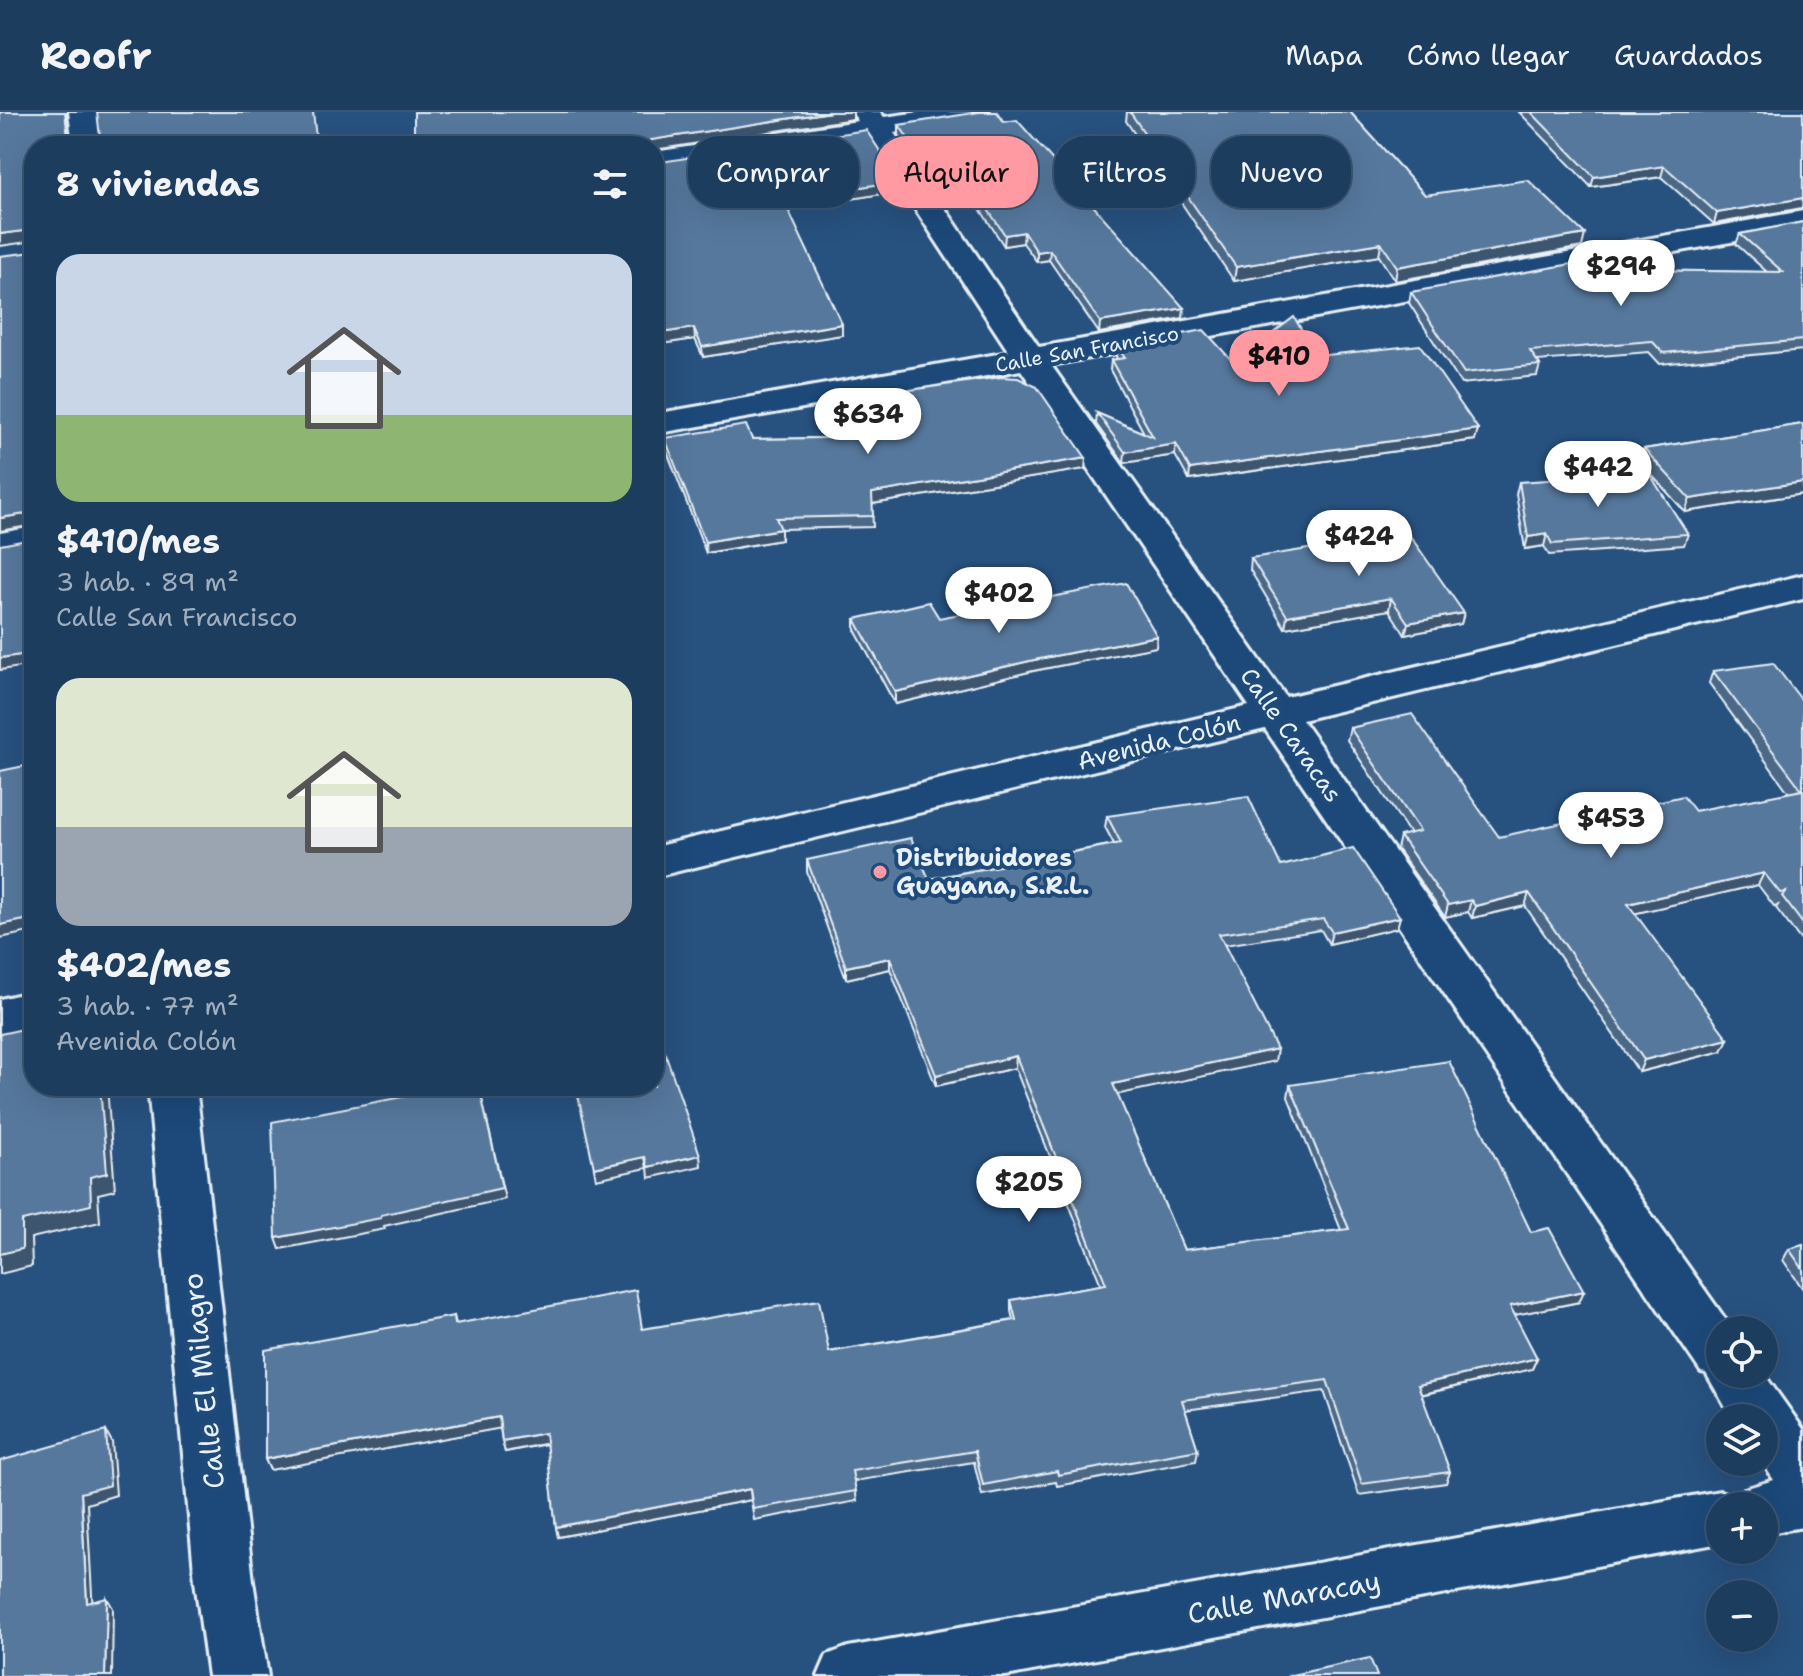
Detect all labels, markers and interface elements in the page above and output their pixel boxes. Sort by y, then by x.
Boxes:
text: Roofr [40,30,152,81]
text: Mapa [1285,36,1363,74]
text: Cómo llegar [1407,36,1570,74]
text: Guardados [1614,36,1763,74]
chip: Comprar [688,136,859,208]
chip: Alquilar [875,136,1038,208]
chip: Filtros [1054,136,1195,208]
chip: Nuevo [1211,136,1351,208]
text: 8 viviendas [56,161,260,207]
icon: filters [588,162,632,206]
pin: $294 [1574,240,1668,308]
text: $294 [1586,248,1656,283]
icon: home [272,306,416,450]
street label: Calle San Francisco [993,320,1181,378]
pin: $410 [1232,330,1326,398]
text: $410 [1247,338,1311,373]
pin: $634 [821,388,915,456]
text: $634 [832,396,904,431]
pin: $442 [1551,441,1645,509]
text: $442 [1563,449,1633,484]
pin: $424 [1312,510,1406,578]
text: $410/mes [56,518,220,564]
text: $424 [1324,518,1394,553]
text: 3 hab. · 89 m² [56,564,239,599]
pin: $402 [952,567,1046,635]
text: $402 [963,575,1035,610]
text: Calle San Francisco [56,599,298,634]
street label: Calle Caracas [1233,661,1349,809]
street label: Avenida Colón [1074,706,1244,778]
icon: home [272,730,416,874]
pin: $453 [1564,792,1658,860]
text: $453 [1576,800,1646,835]
place label: Distribuidores Guayana, S.R.L. [896,842,1089,902]
marker: Distribuidores Guayana, S.R.L. [871,863,889,881]
text: $402/mes [56,942,231,988]
text: 3 hab. · 77 m² [56,988,239,1023]
text: Avenida Colón [56,1023,237,1058]
pin: $205 [982,1156,1076,1224]
text: $205 [994,1164,1064,1199]
street label: Calle El Milagro [173,1271,233,1491]
map controls [1706,1316,1778,1652]
button: locate [1706,1316,1778,1388]
button: layers [1706,1404,1778,1476]
button: + [1706,1492,1778,1564]
street label: Calle Maracay [1185,1561,1383,1633]
button: − [1706,1580,1778,1652]

